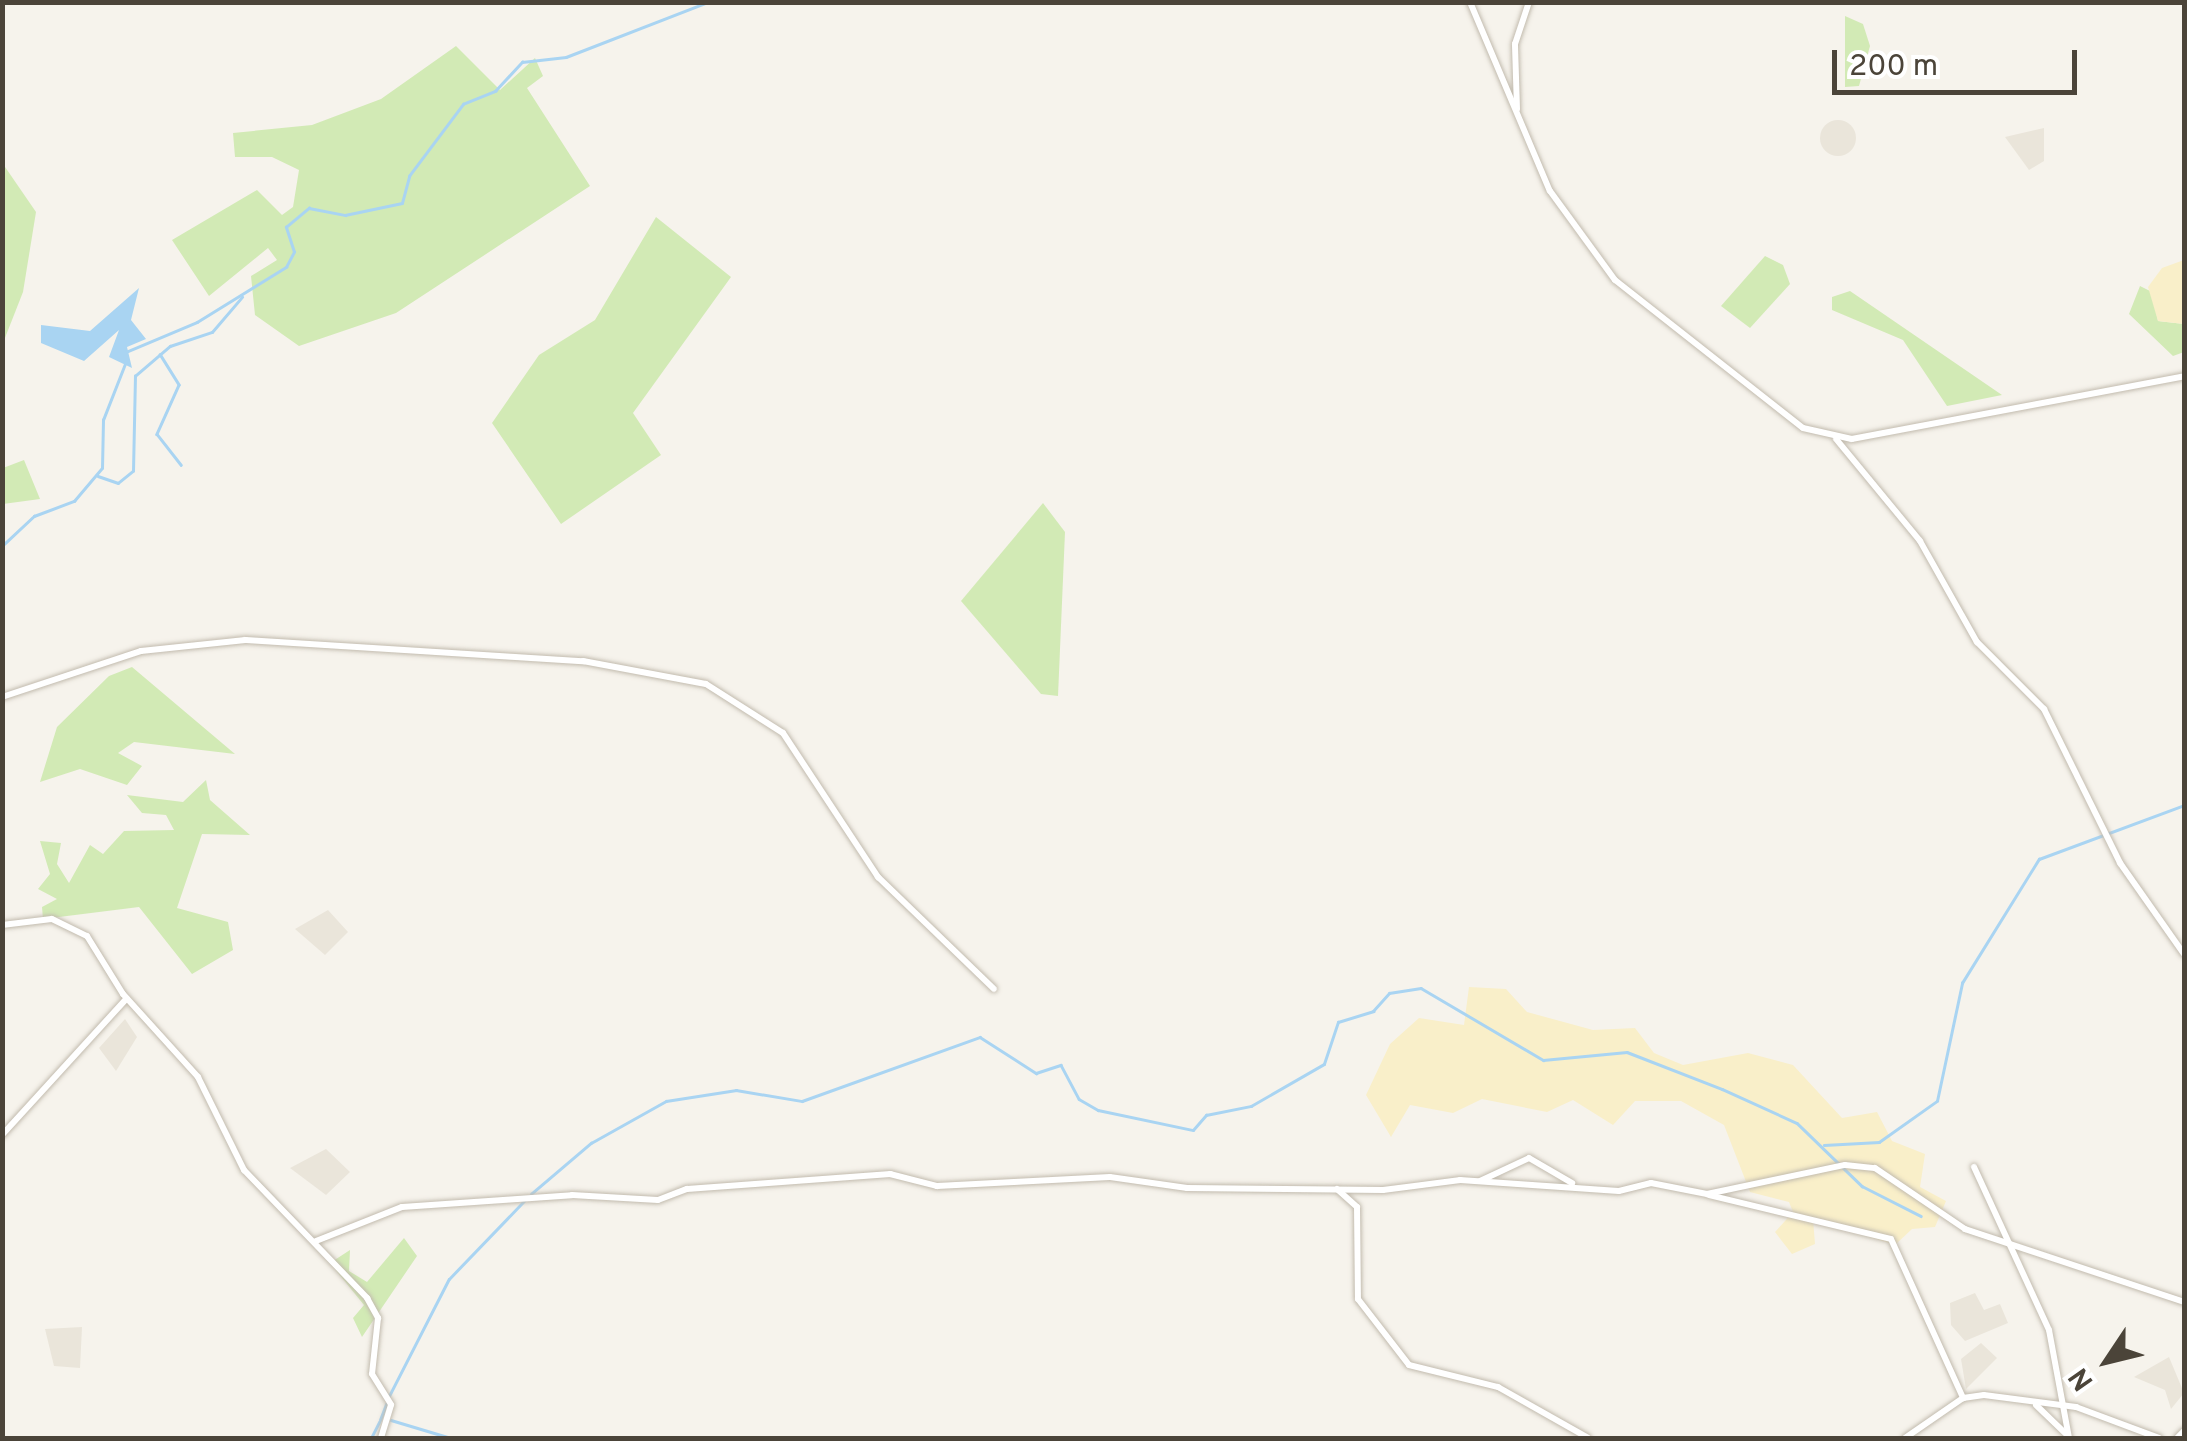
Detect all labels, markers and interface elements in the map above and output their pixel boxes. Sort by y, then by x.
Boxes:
scale bar [1837,30,2082,92]
text: 200 m [1849,49,1938,86]
north arrow [2057,1311,2157,1411]
text: N [2062,1360,2103,1397]

